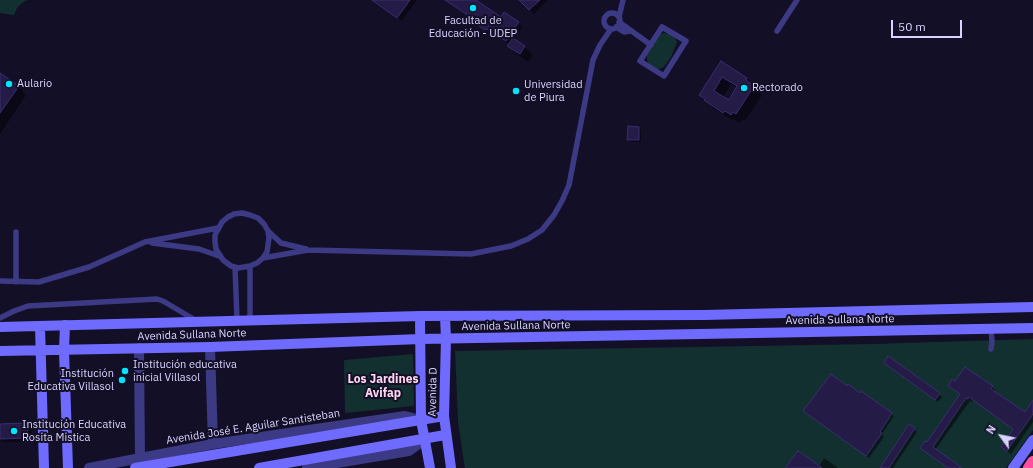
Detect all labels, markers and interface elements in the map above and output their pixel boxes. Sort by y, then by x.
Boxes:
marker: Facultad de Educación - UDEP [468,3,478,13]
scale bar [893,12,964,38]
place label: Facultad de Educación - UDEP [429,14,517,40]
text: 50 m [898,19,926,34]
place label: Aulario [17,77,52,91]
place label: Universidad de Piura [524,78,583,104]
marker: Aulario [4,79,14,89]
place label: Rectorado [752,81,803,95]
marker: Rectorado [739,83,749,93]
marker: Universidad de Piura [511,86,521,96]
street label: Avenida Sullana Norte [785,312,895,328]
street label: Avenida Sullana Norte [461,318,571,334]
street label: Avenida Sullana Norte [137,327,247,343]
place label: Institución educativa inicial Villasol [133,358,237,384]
marker: Institución educativa inicial Villasol [120,366,130,376]
place label: Institución Educativa Villasol [28,367,114,393]
street label: Avenida D [426,367,440,417]
district label: Los Jardines Avifap [348,373,418,401]
marker: Institución Educativa Villasol [117,375,127,385]
street label: Avenida José E. Aguilar Santisteban [165,407,341,447]
north arrow [981,416,1021,456]
place label: Institución Educativa Rosita Mistica [22,418,126,444]
text: N [983,422,999,437]
marker: Institución Educativa Rosita Mistica [9,426,19,436]

